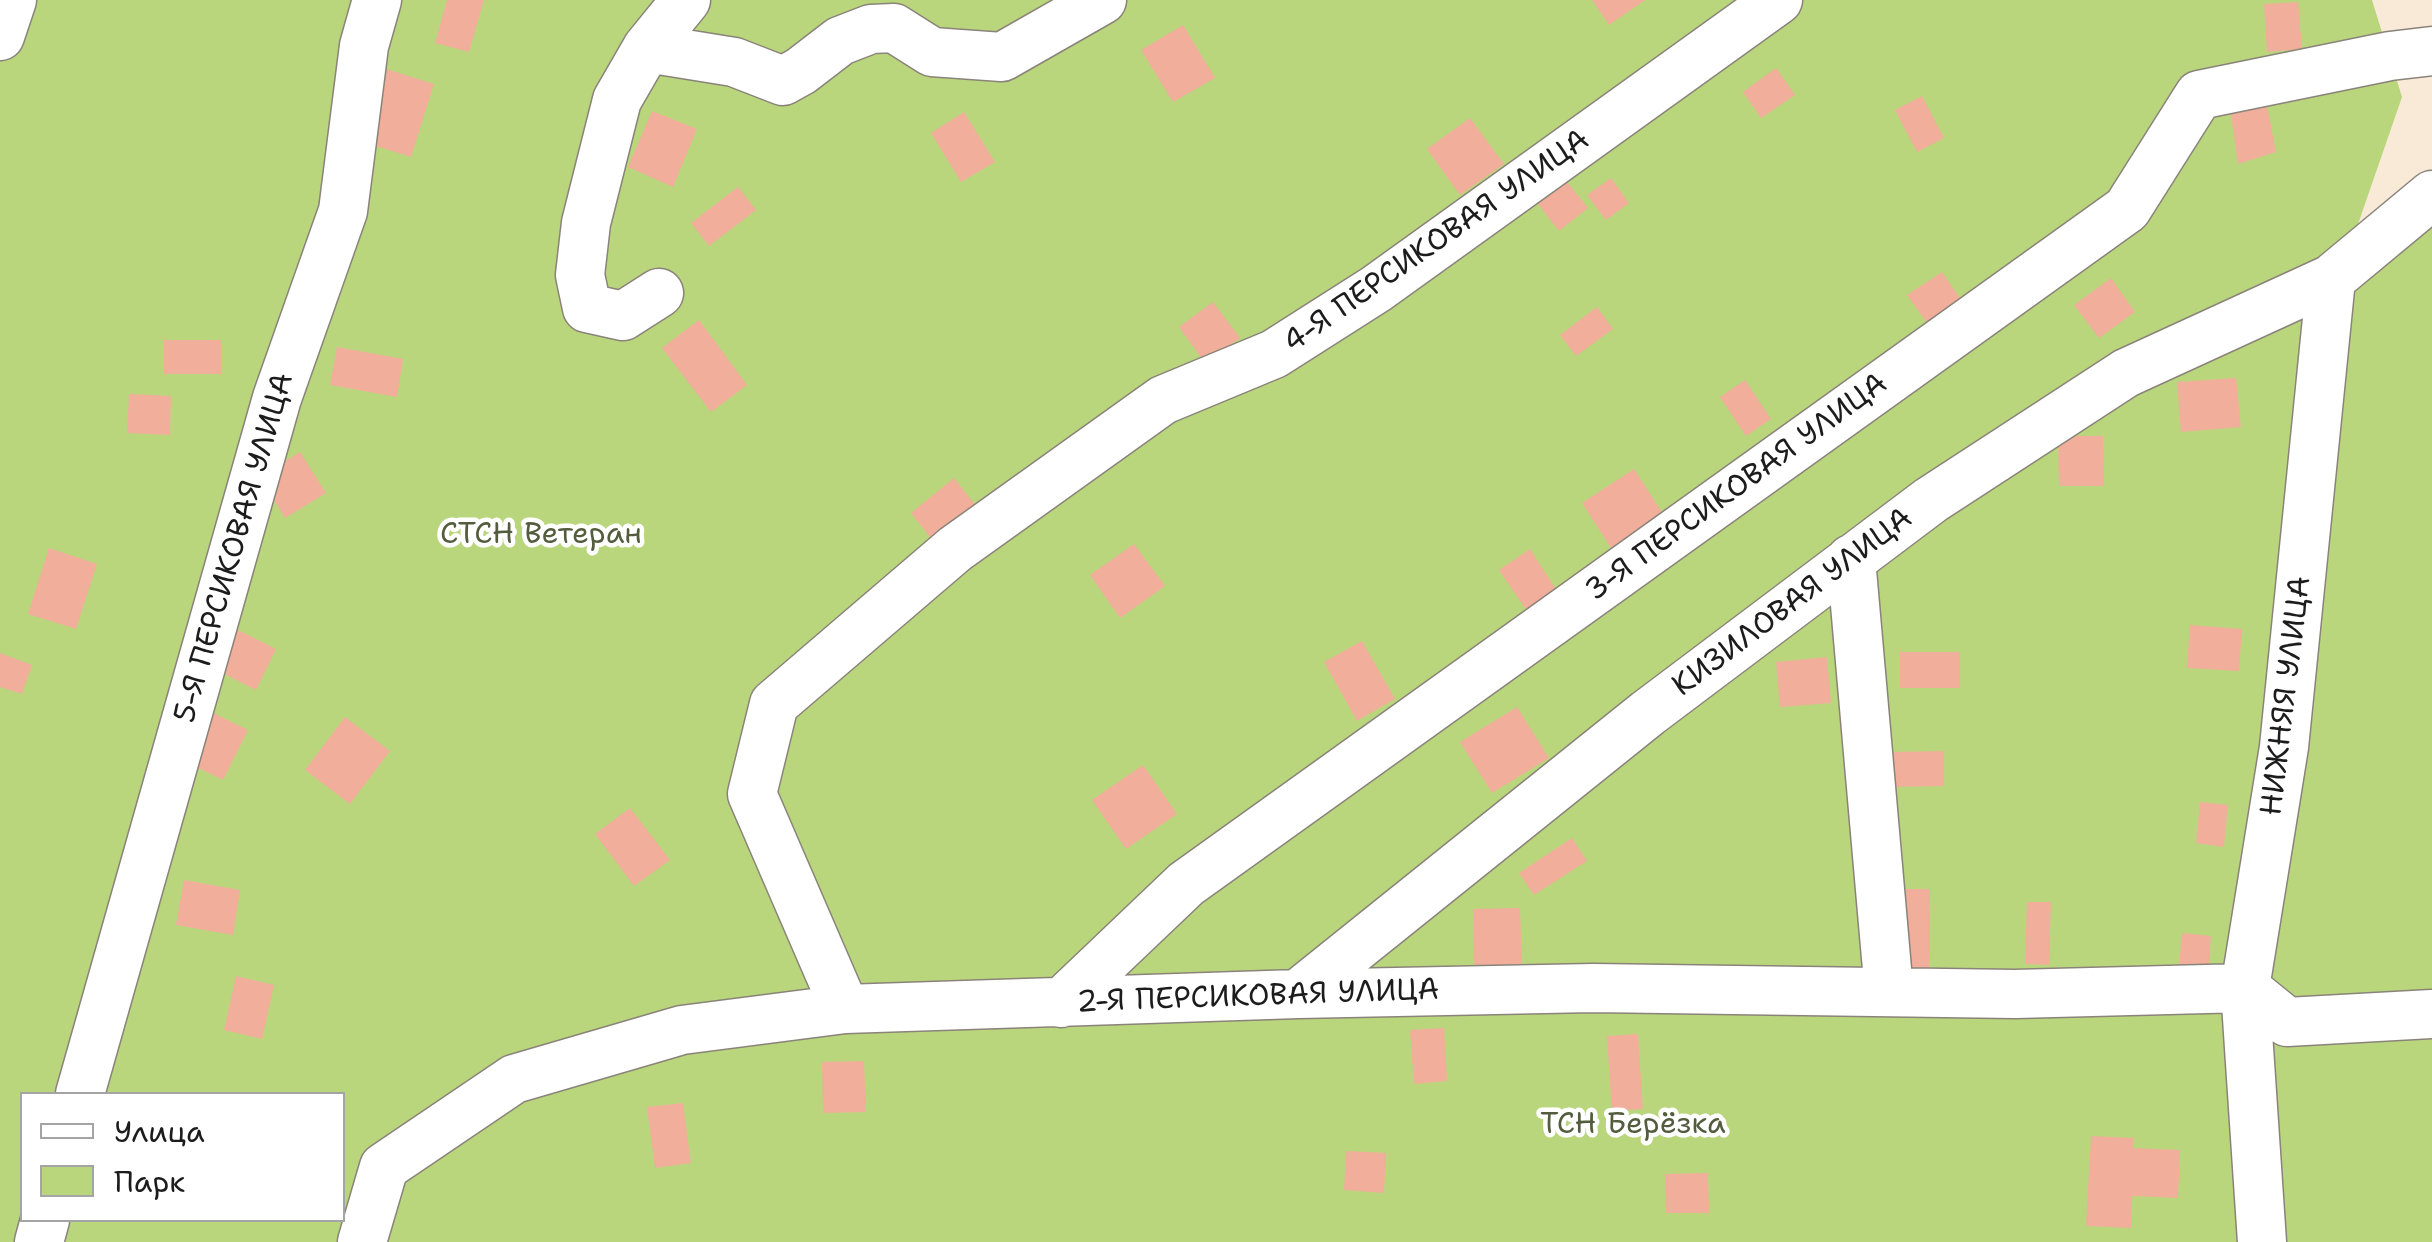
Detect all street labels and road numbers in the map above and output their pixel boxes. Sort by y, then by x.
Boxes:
street label: 4-Я ПЕРСИКОВАЯ УЛИЦА [1277,123,1597,361]
street label: 3-Я ПЕРСИКОВАЯ УЛИЦА [1579,366,1895,610]
street label: 5-Я ПЕРСИКОВАЯ УЛИЦА [168,369,302,727]
street label: КИЗИЛОВАЯ УЛИЦА [1666,501,1920,705]
street label: НИЖНЯЯ УЛИЦА [2254,574,2320,818]
street label: 2-Я ПЕРСИКОВАЯ УЛИЦА [1076,973,1440,1021]

